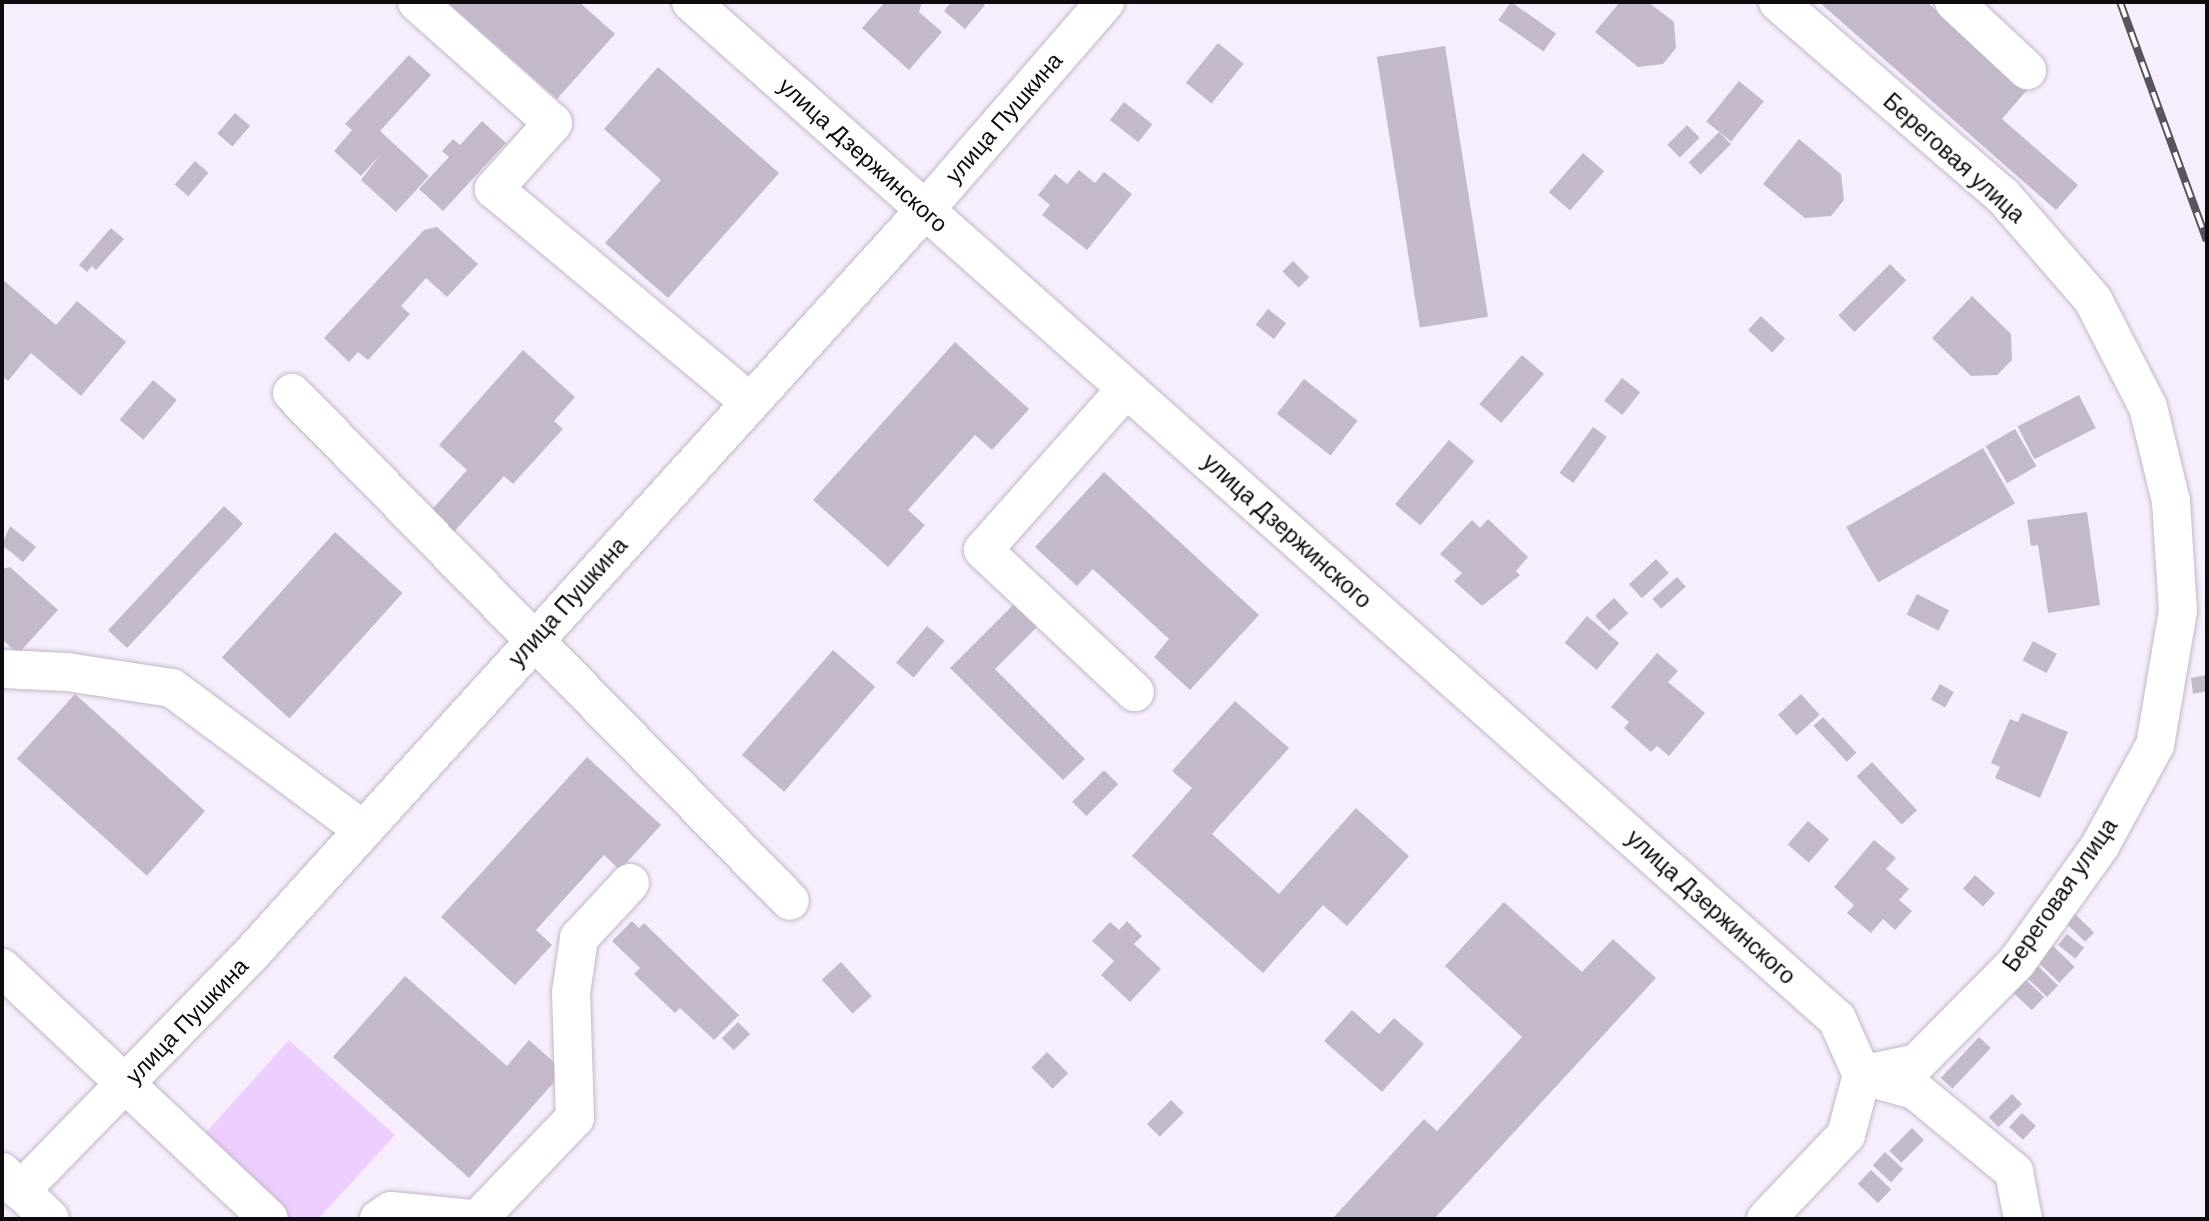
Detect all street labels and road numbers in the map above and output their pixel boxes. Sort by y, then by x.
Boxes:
street label: улица Пушкина [940,47,1068,189]
street label: улица Дзержинского [773,72,953,238]
street label: Береговая улица [1878,87,2030,229]
street label: улица Дзержинского [1197,448,1377,614]
street label: улица Пушкина [503,532,633,672]
street label: Береговая улица [1997,813,2123,977]
street label: улица Дзержинского [1621,824,1801,990]
street label: улица Пушкина [120,952,254,1090]

